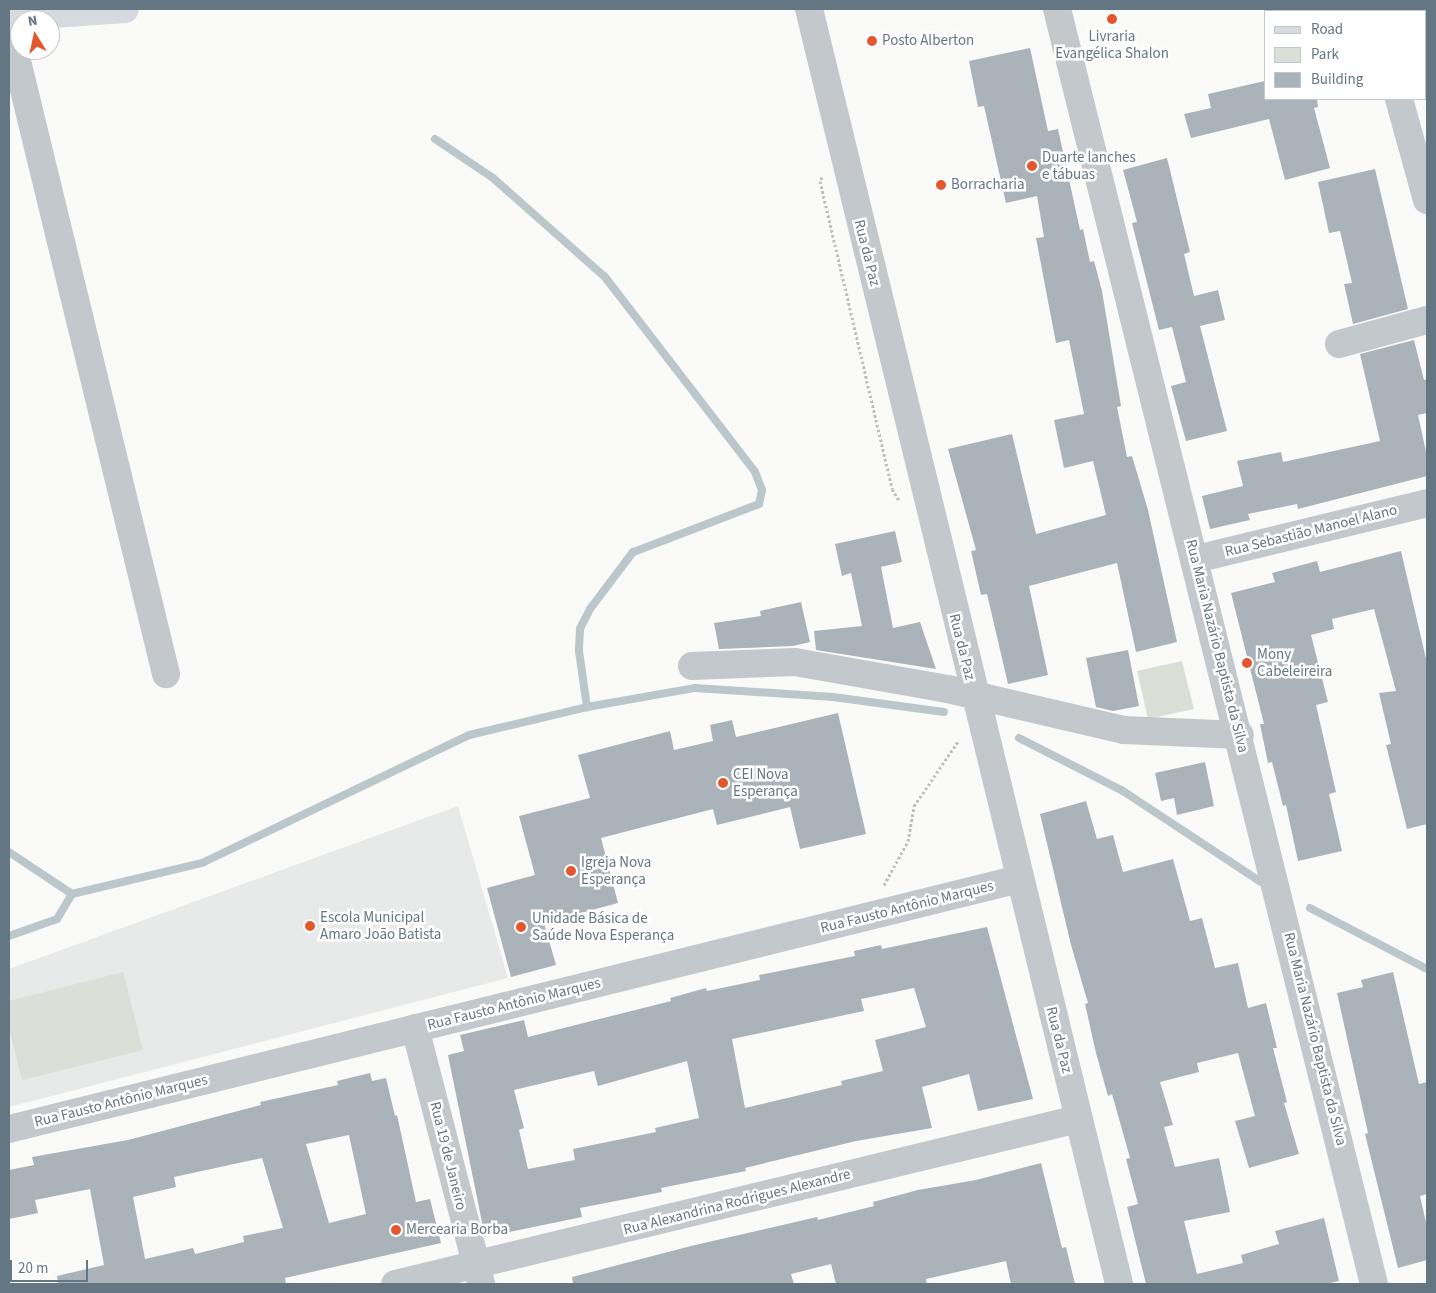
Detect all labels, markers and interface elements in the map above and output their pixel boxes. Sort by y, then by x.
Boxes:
north arrow [10,10,60,60]
legend [1264,10,1426,100]
text: N [26,11,39,32]
marker: Livraria Evangélica Shalon [1106,13,1118,25]
text: Road [1311,19,1343,40]
place label: Livraria Evangélica Shalon [1055,27,1169,62]
place label: Posto Alberton [882,32,974,50]
marker: Posto Alberton [866,35,878,47]
text: Park [1311,44,1339,65]
text: Building [1311,69,1363,90]
place label: Duarte lanches e tábuas [1042,148,1136,183]
marker: Duarte lanches e tábuas [1026,160,1038,172]
place label: Borracharia [951,176,1025,194]
marker: Borracharia [935,179,947,191]
street label: Rua da Paz [850,218,884,288]
street label: Rua Sebastião Manoel Alano [1223,501,1399,561]
street label: Rua Maria Nazário Baptista da Silva [1182,537,1252,755]
street label: Rua da Paz [945,612,979,682]
place label: Mony Cabeleireira [1257,645,1332,680]
marker: Mony Cabeleireira [1241,657,1253,669]
place label: CEI Nova Esperança [733,765,798,800]
marker: CEI Nova Esperança [717,777,729,789]
place label: Igreja Nova Esperança [581,853,651,888]
marker: Igreja Nova Esperança [565,865,577,877]
street label: Rua Fausto Antônio Marques [818,877,996,937]
place label: Escola Municipal Amaro João Batista [320,908,441,943]
place label: Unidade Básica de Saúde Nova Esperança [532,909,674,944]
marker: Escola Municipal Amaro João Batista [304,920,316,932]
marker: Unidade Básica de Saúde Nova Esperança [514,920,528,934]
street label: Rua Maria Nazário Baptista da Silva [1280,930,1350,1148]
street label: Rua Fausto Antônio Marques [425,974,603,1034]
street label: Rua da Paz [1042,1005,1076,1075]
street label: Rua Fausto Antônio Marques [32,1071,210,1131]
street label: Rua 19 de Janeiro [426,1100,470,1212]
street label: Rua Alexandrina Rodrigues Alexandre [622,1165,852,1239]
place label: Mercearia Borba [406,1221,508,1239]
marker: Mercearia Borba [390,1224,402,1236]
scale bar [12,1250,90,1282]
text: 20 m [18,1258,48,1279]

